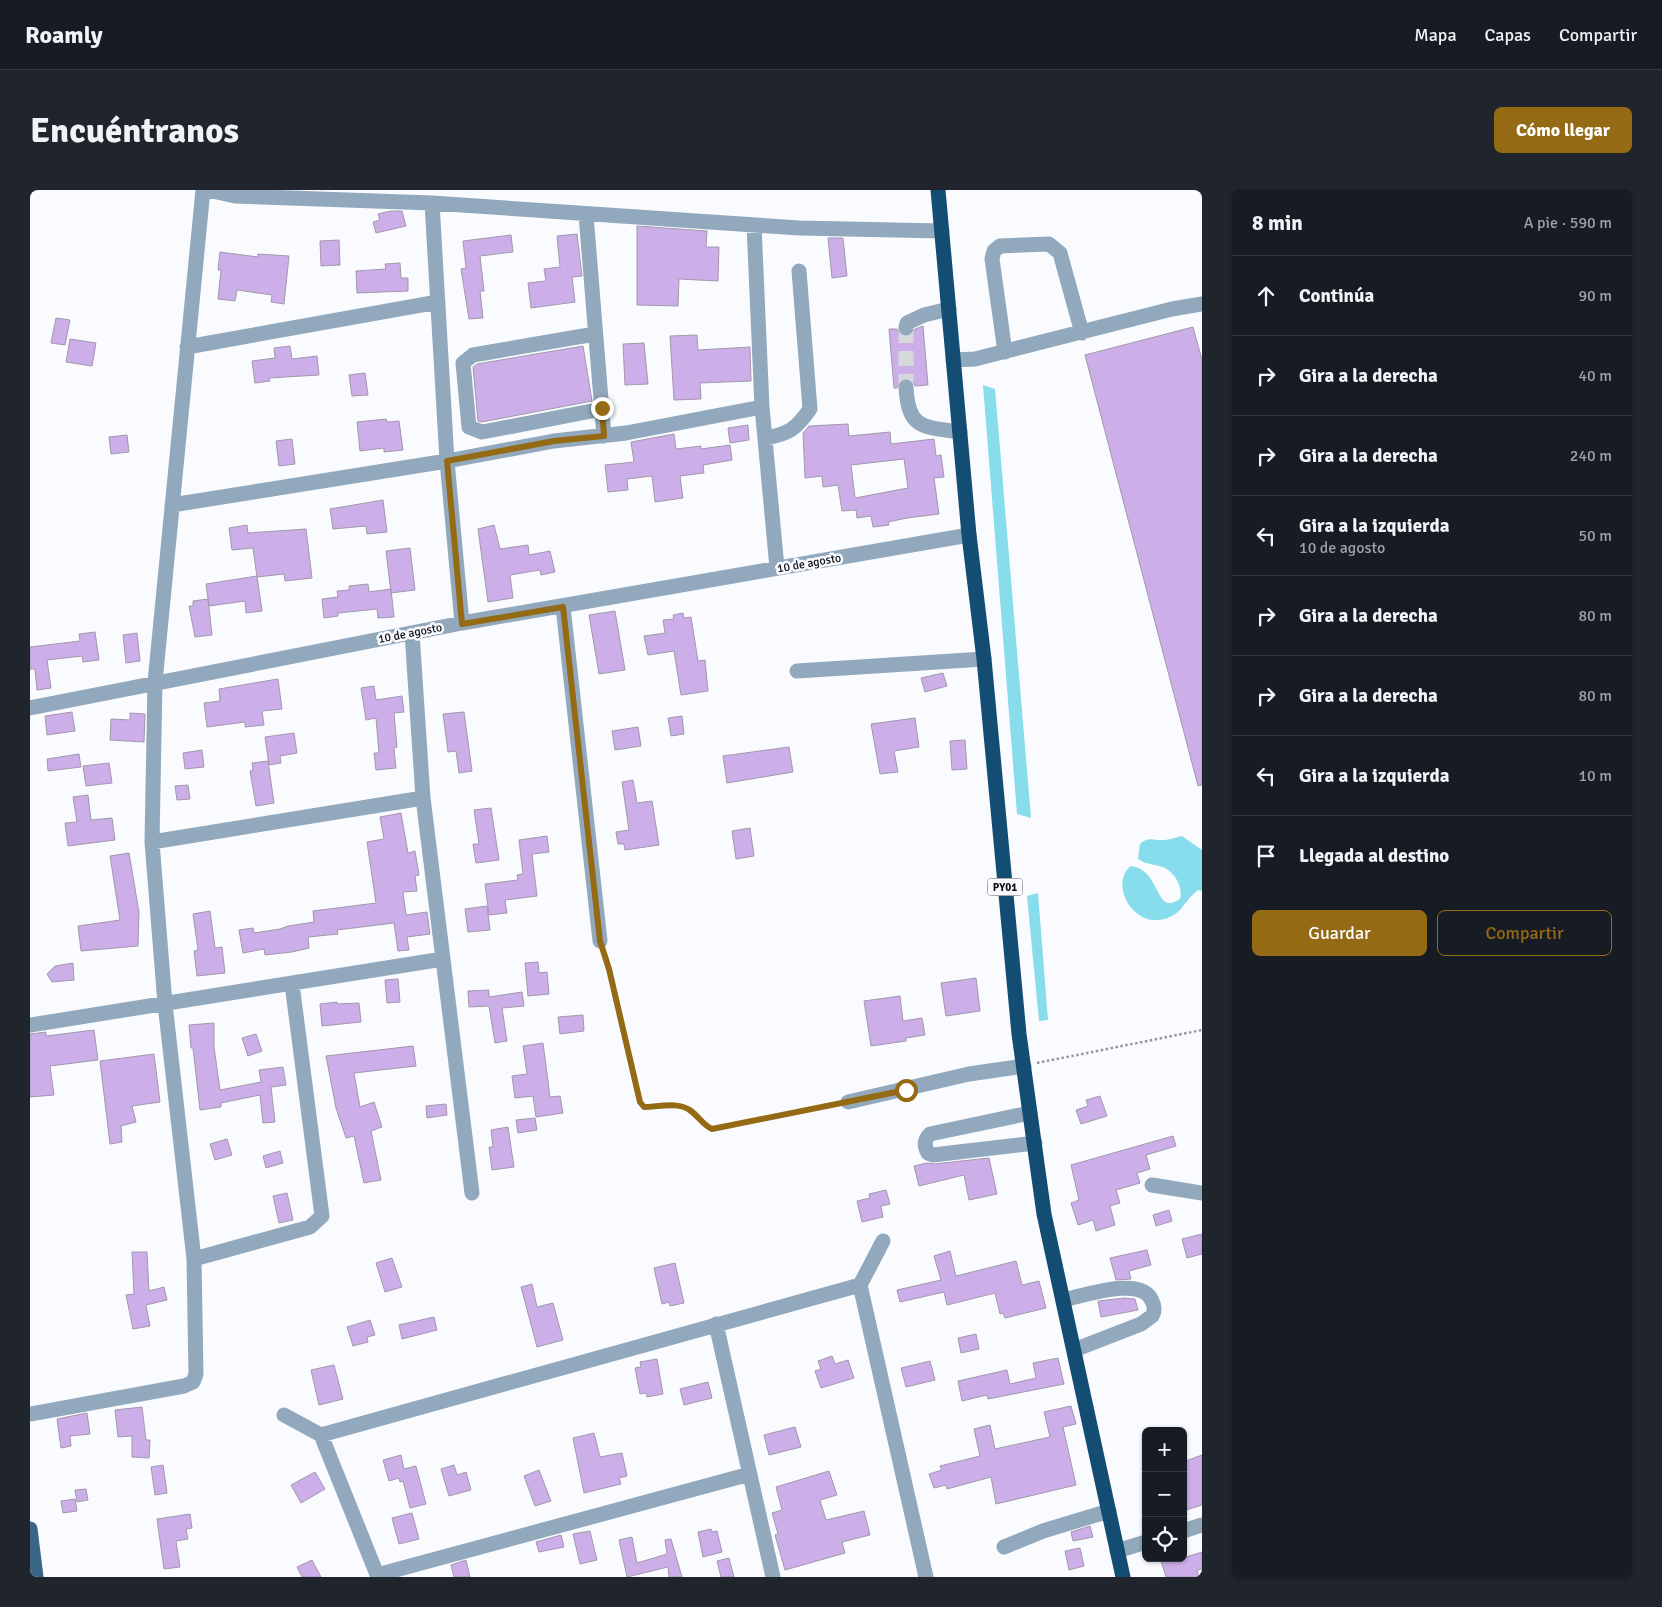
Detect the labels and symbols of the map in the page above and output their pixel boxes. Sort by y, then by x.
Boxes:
route end [591,397,614,420]
street label: 10 de agosto [776,550,842,577]
street label: 10 de agosto [377,620,443,647]
road number: PY01 [988,879,1022,896]
route start [895,1079,918,1102]

